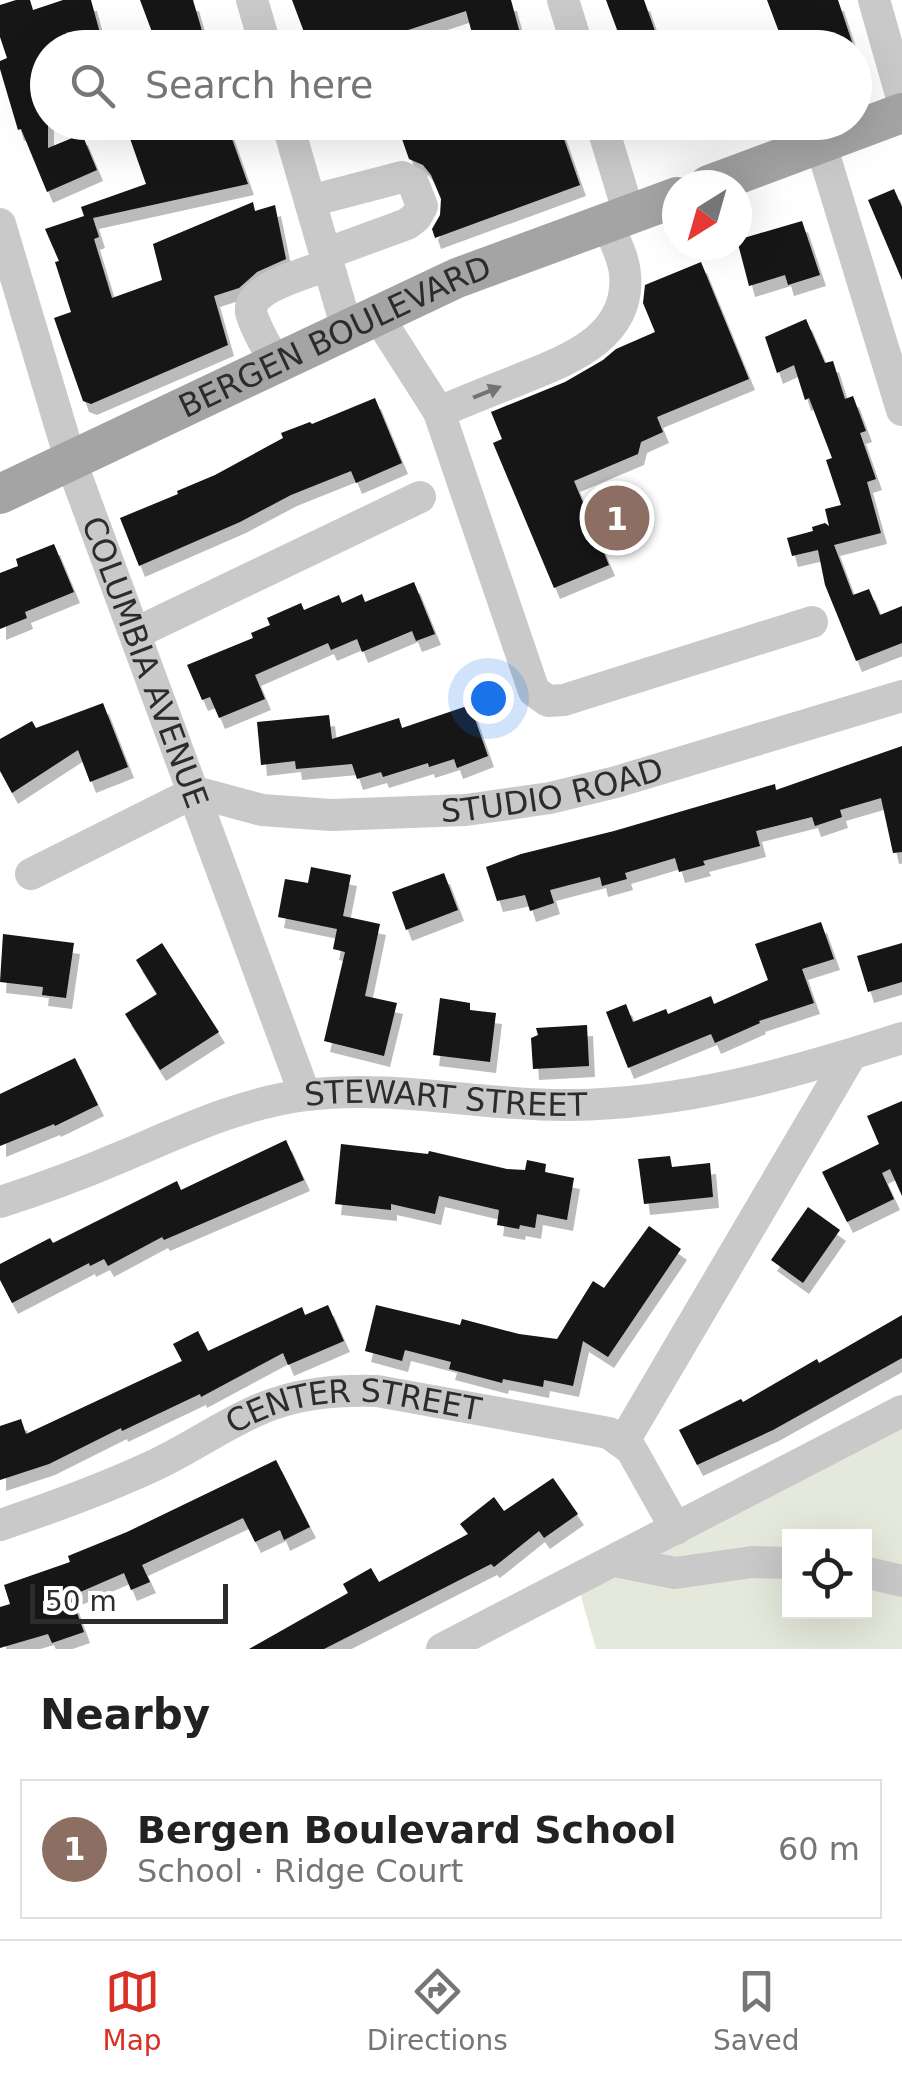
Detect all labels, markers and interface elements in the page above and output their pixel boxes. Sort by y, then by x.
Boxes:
search box [30,30,872,140]
icon: search [65,58,120,113]
text: Search here [145,63,373,107]
north arrow [662,170,752,260]
street label: BERGEN BOULEVARD [173,248,496,426]
one-way arrow [472,384,502,400]
pin: 1 [584,480,650,556]
street label: COLUMBIA AVENUE [74,511,216,813]
your location [463,673,514,724]
street label: STUDIO ROAD [440,750,668,830]
street label: STEWART STREET [302,1073,588,1124]
street label: CENTER STREET [219,1372,485,1442]
map controls [782,1529,872,1619]
button: locate [782,1529,872,1619]
scale bar [30,1579,228,1624]
text: 50 m [45,1585,117,1618]
text: Nearby [40,1690,210,1739]
text: Bergen Boulevard School [137,1808,676,1852]
text: 1 [63,1830,86,1868]
text: 60 m [778,1830,860,1868]
text: School · Ridge Court [137,1852,463,1890]
tab: Map [103,1964,162,2057]
tab: Directions [367,1964,508,2057]
tab: Saved [713,1964,799,2057]

